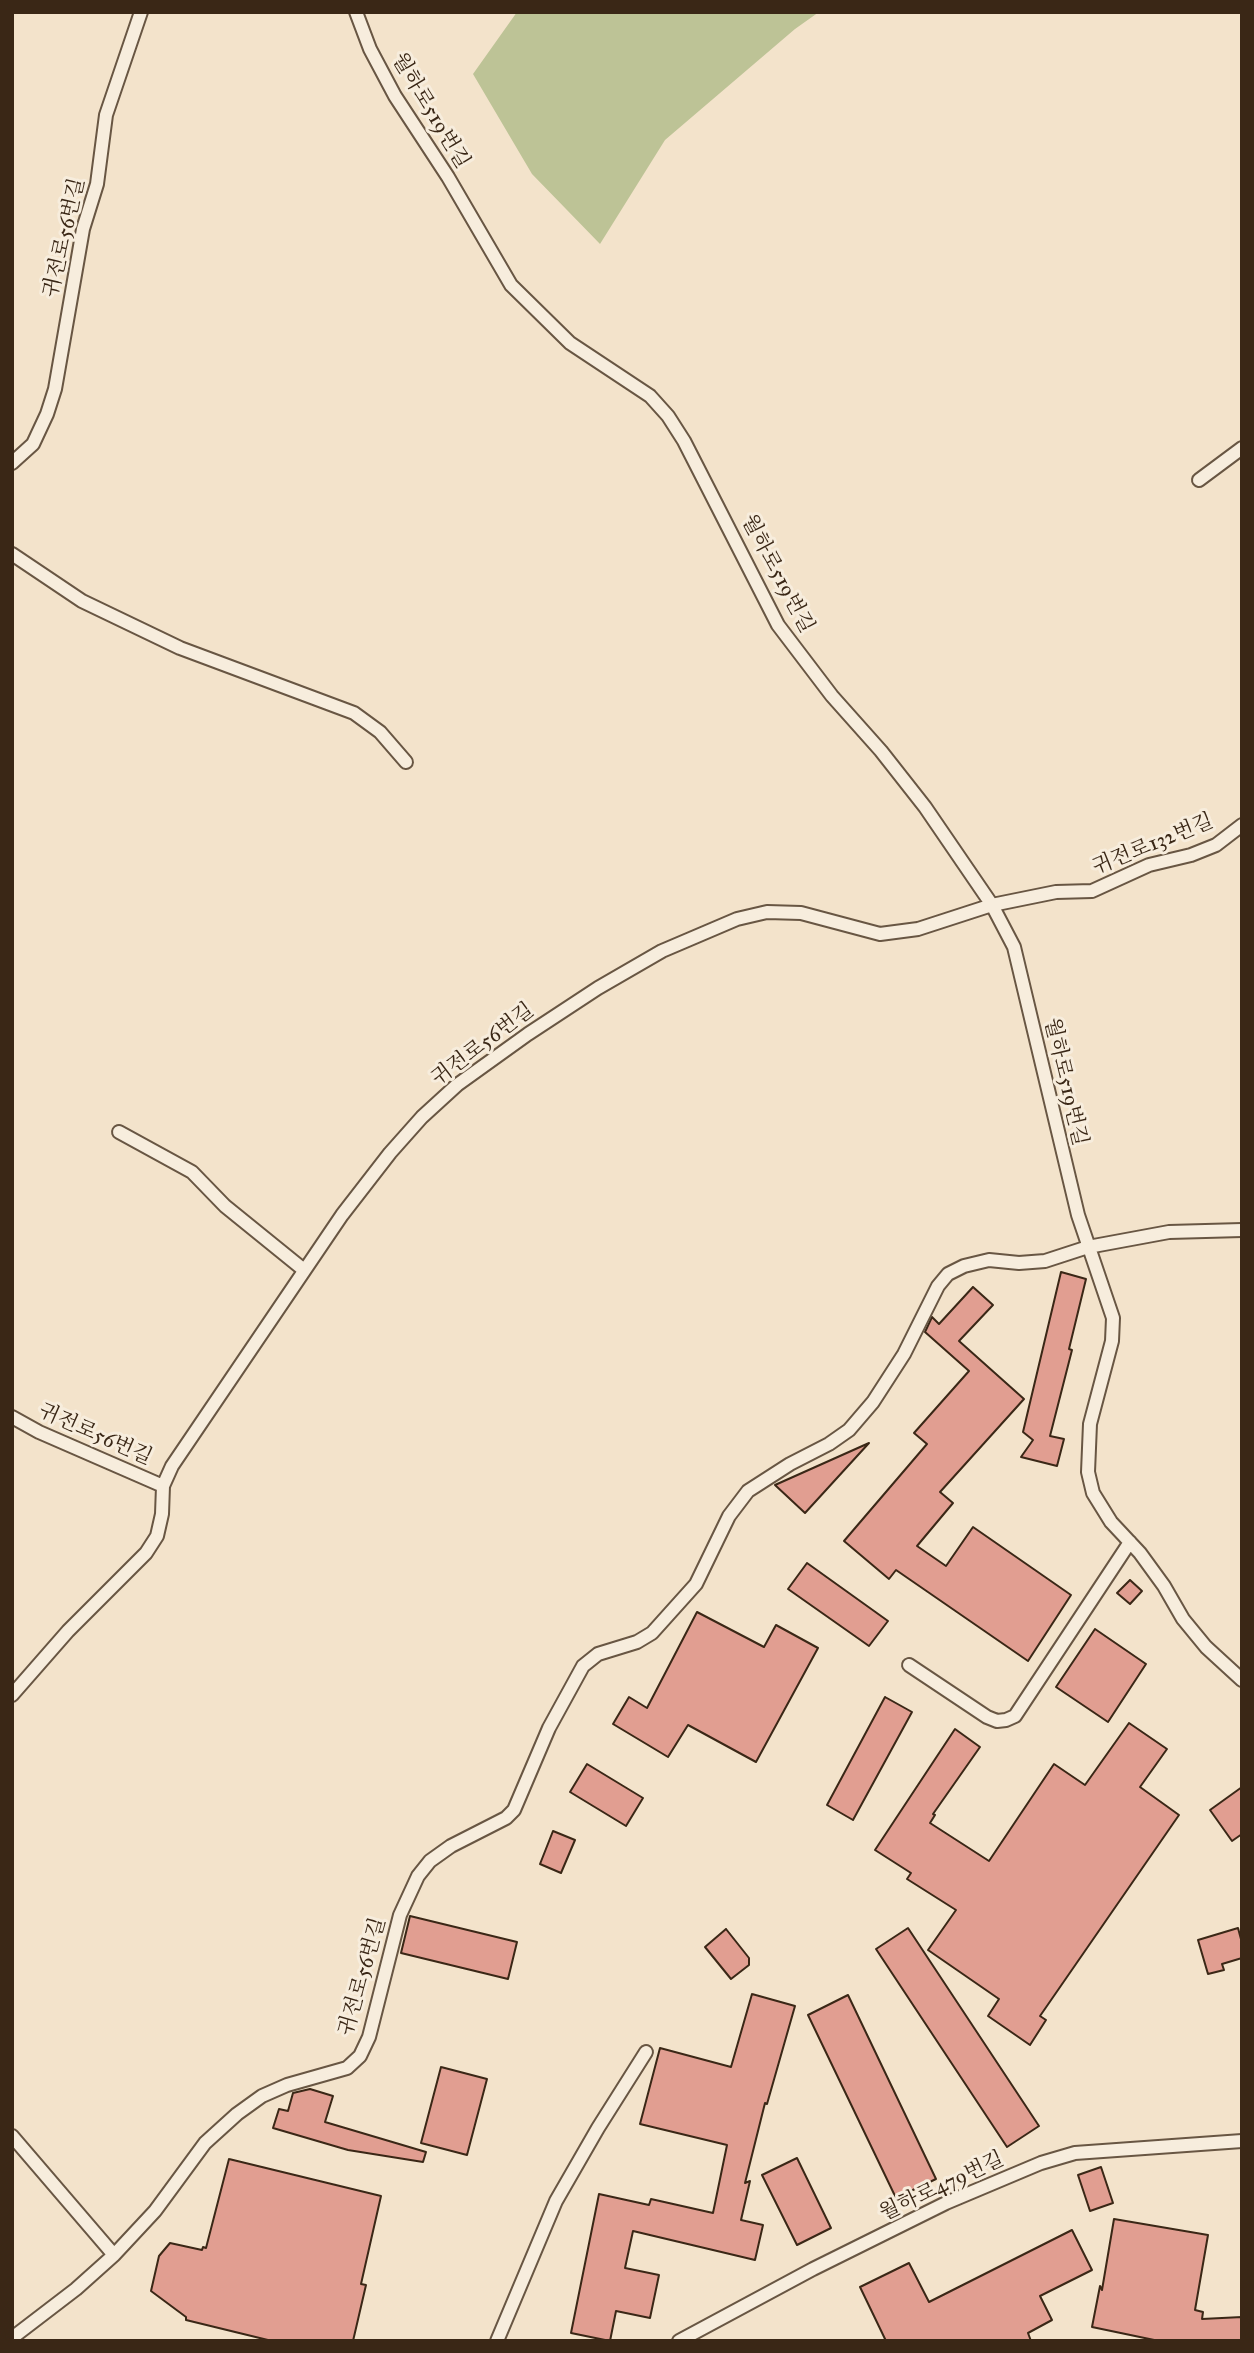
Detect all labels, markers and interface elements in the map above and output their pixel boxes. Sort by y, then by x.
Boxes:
street label: 월하로519번길 [386,49,474,173]
street label: 귀전로56번길 [39,176,91,300]
street label: 월하로519번길 [735,510,819,638]
street label: 귀전로132번길 [1089,809,1217,881]
street label: 귀전로56번길 [427,998,539,1092]
street label: 월하로519번길 [1038,1016,1092,1148]
street label: 귀전로56번길 [34,1399,156,1471]
street label: 귀전로56번길 [334,1915,392,2039]
street label: 월하로479번길 [876,2147,1008,2227]

